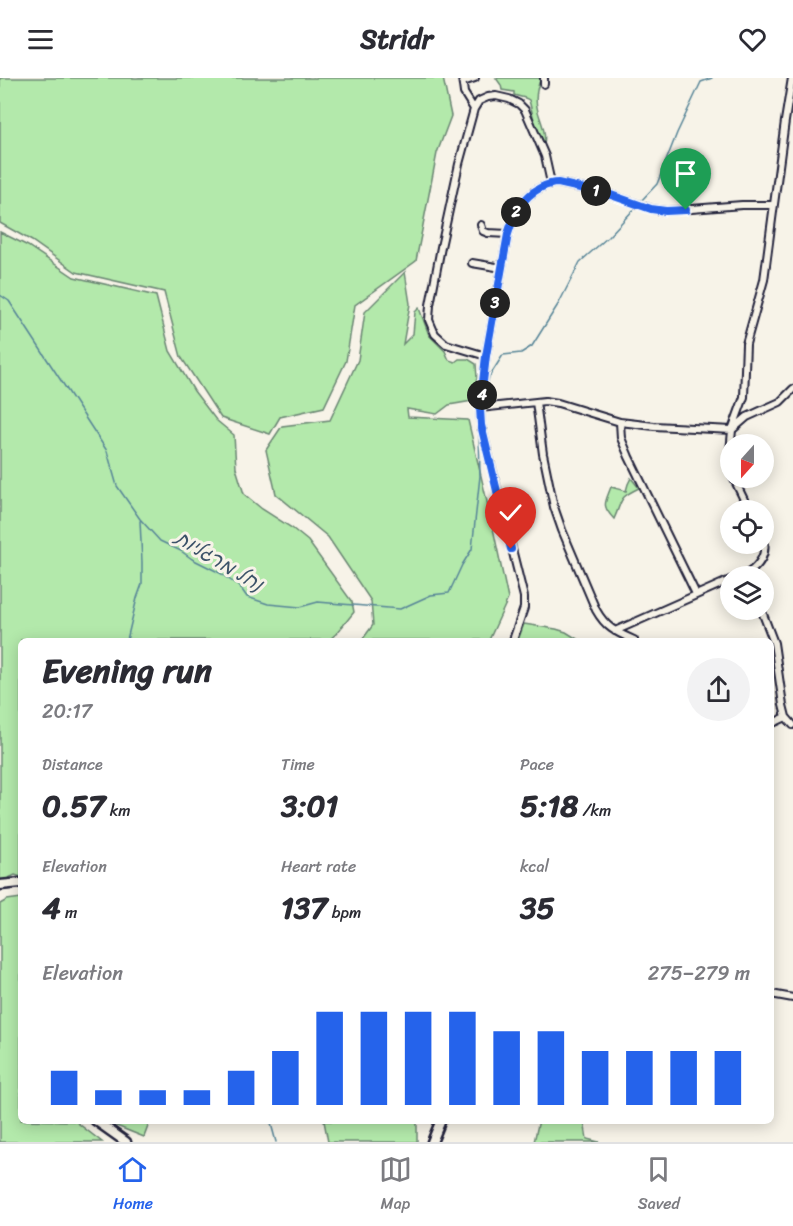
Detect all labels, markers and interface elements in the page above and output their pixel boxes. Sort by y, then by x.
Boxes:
text: Stridr [360,15,433,63]
icon: menu [24,23,57,56]
icon: heart [736,23,769,56]
pin [660,148,711,210]
icon: arrive [669,157,702,190]
pin: 1 [581,176,611,206]
text: 1 [593,176,599,205]
pin: 2 [501,197,531,227]
text: 2 [511,197,521,226]
pin: 3 [480,288,510,318]
text: 3 [491,288,499,317]
pin: 4 [467,380,497,410]
text: 4 [477,380,487,409]
north arrow [720,434,774,488]
map controls [720,434,774,620]
pin [485,487,536,549]
icon: check [494,496,527,529]
button: locate [720,500,774,554]
water label: נחל מרגליות [166,520,271,602]
button: layers [720,566,774,620]
text: Evening run [42,642,212,700]
button: share [687,658,750,721]
text: 20:17 [42,694,92,729]
text: Distance [42,750,103,779]
text: Time [281,750,315,779]
text: Pace [520,750,554,779]
text: 0.57 [42,779,105,833]
text: 3:01 [281,779,338,833]
text: 5:18 [520,779,578,833]
text: km [105,796,130,825]
text: /km [578,796,611,825]
text: Elevation [42,852,107,881]
text: Heart rate [281,852,356,881]
text: kcal [520,852,549,881]
text: 4 [42,881,61,935]
text: 137 [281,881,327,935]
text: 35 [520,881,555,935]
text: m [61,898,77,927]
text: bpm [327,898,361,927]
text: Elevation [42,956,123,991]
text: 275–279 m [648,956,750,991]
tab: Home [113,1153,153,1218]
tab: Map [379,1153,412,1218]
tab: Saved [638,1153,680,1218]

